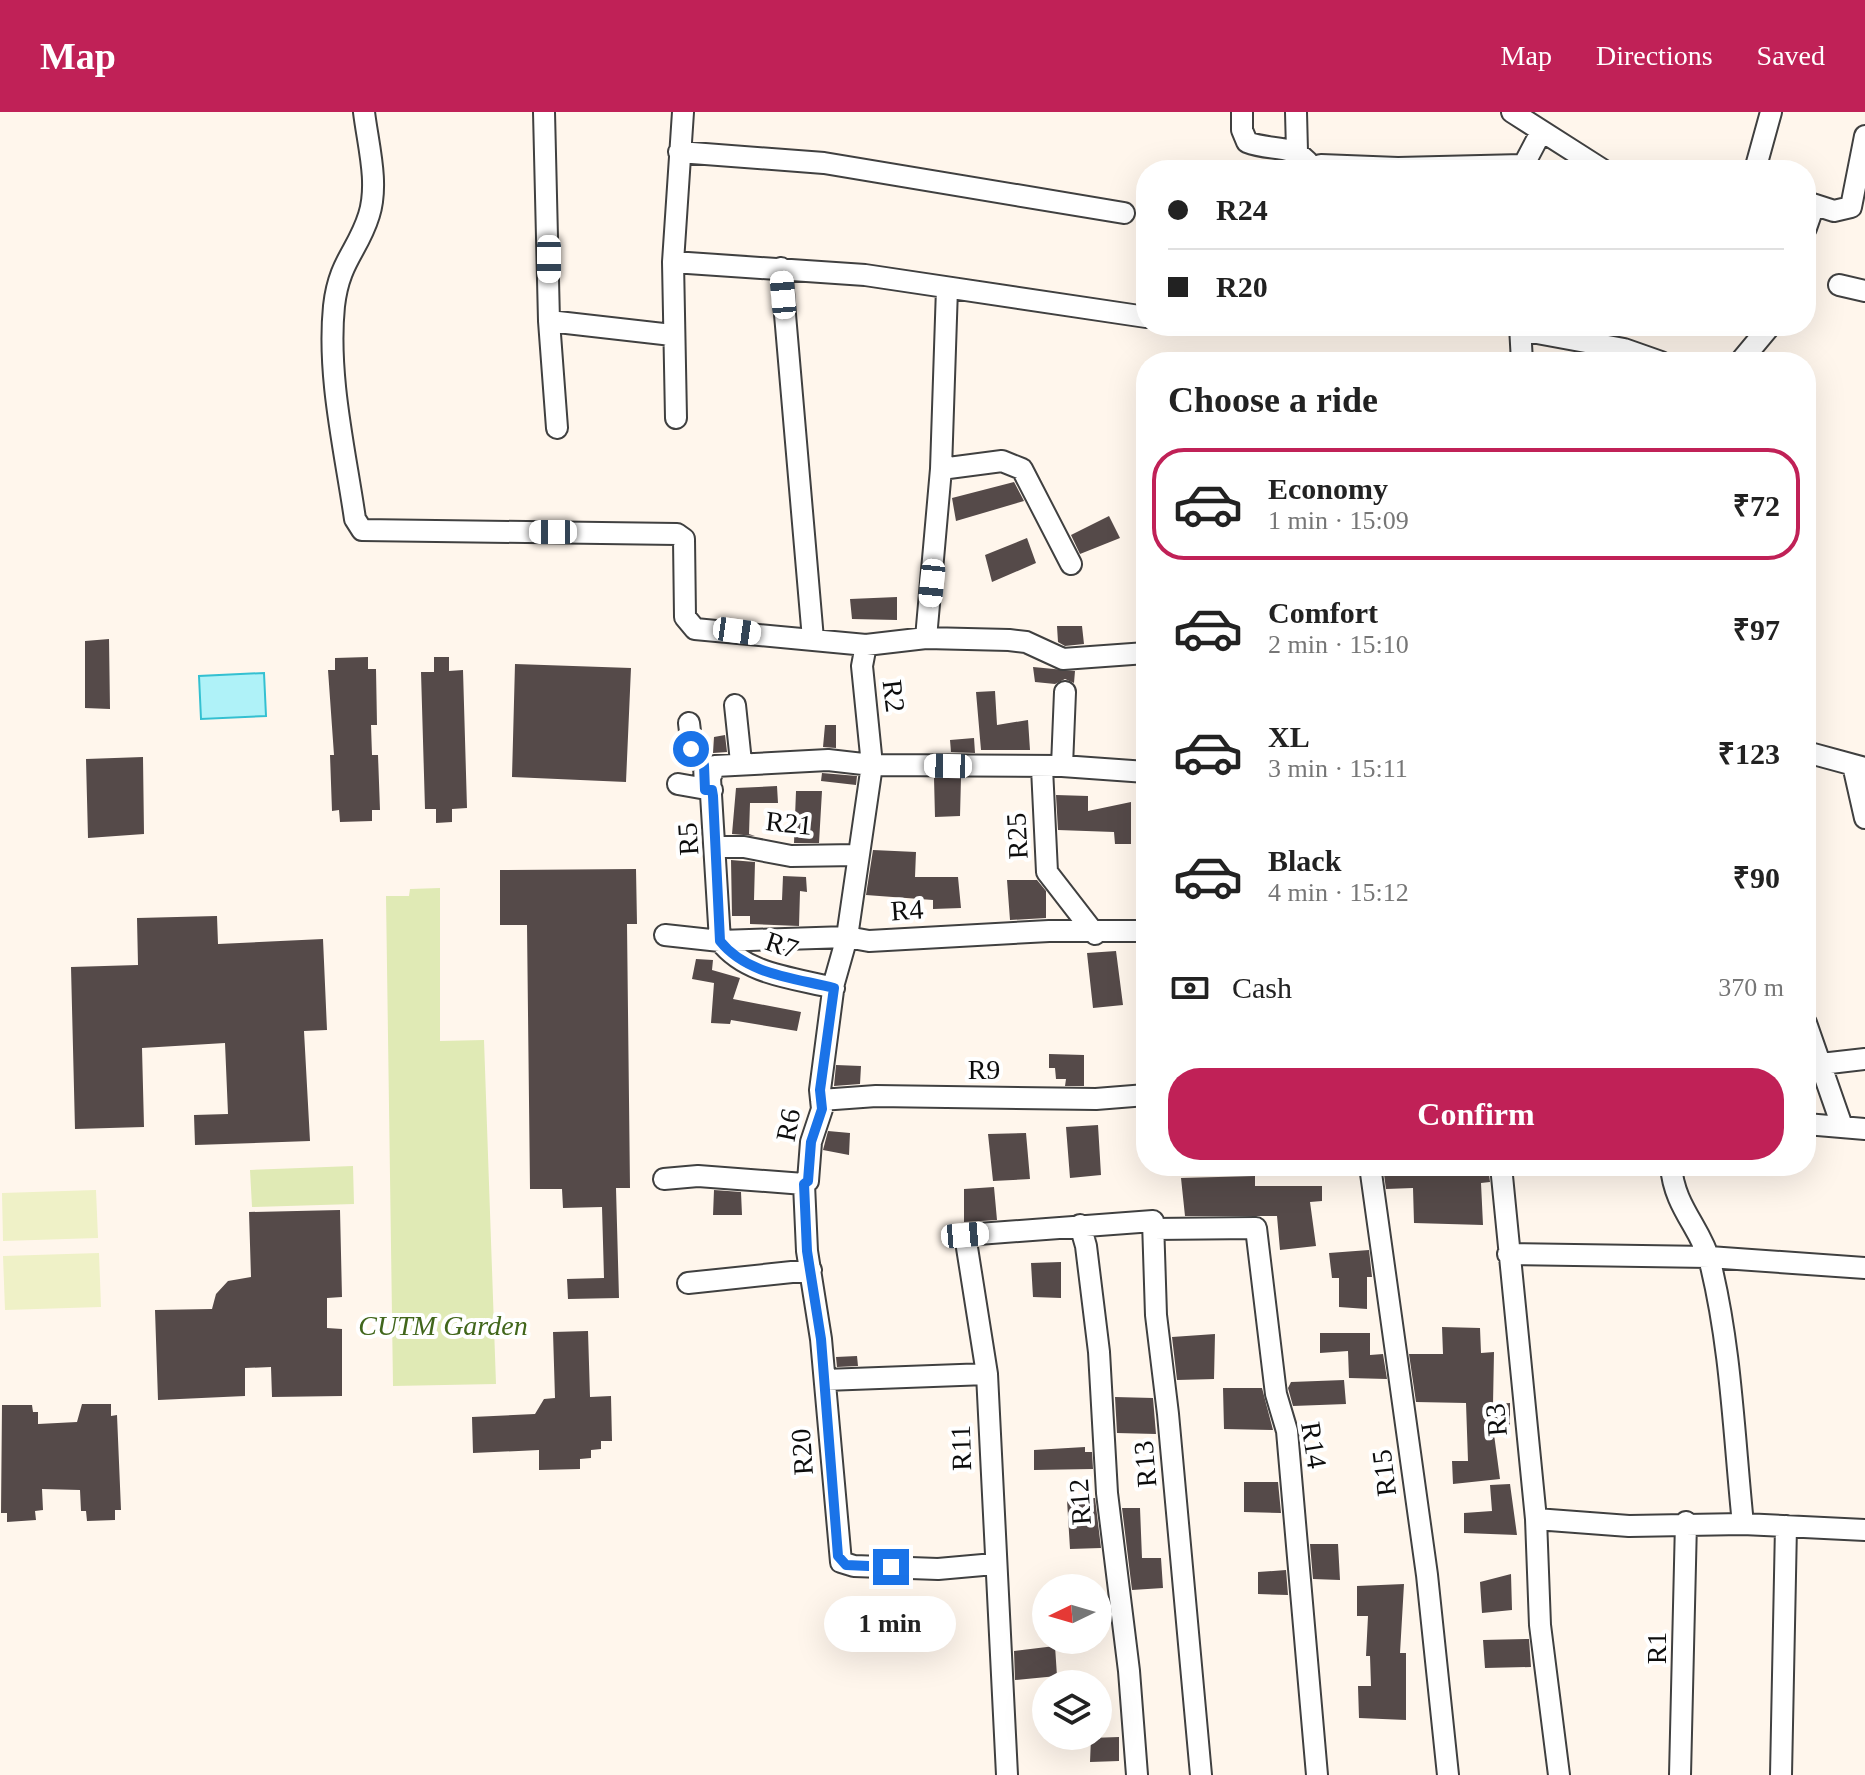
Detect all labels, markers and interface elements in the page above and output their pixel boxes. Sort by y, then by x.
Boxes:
text: Map [40,35,116,77]
text: Map [1501,40,1552,71]
text: Directions [1596,40,1713,71]
text: Saved [1757,40,1825,71]
text: R24 [1216,193,1268,226]
car [537,235,561,283]
car [769,270,797,320]
text: R20 [1216,270,1268,303]
text: Choose a ride [1168,380,1378,420]
icon: car [1172,468,1244,540]
text: Economy [1268,472,1388,505]
text: ₹72 [1733,489,1780,522]
text: 1 min · 15:09 [1268,506,1409,535]
car [529,520,577,544]
car [918,558,946,608]
icon: car [1172,592,1244,664]
text: Comfort [1268,596,1378,629]
text: ₹97 [1733,613,1780,646]
car [712,616,762,646]
text: 2 min · 15:10 [1268,630,1409,659]
street label: R2 [877,678,911,714]
icon: car [1172,716,1244,788]
text: XL [1268,720,1310,753]
route start [673,731,709,767]
text: ₹123 [1718,737,1780,770]
car [924,754,972,778]
text: 3 min · 15:11 [1268,754,1408,783]
street label: R21 [764,805,814,841]
street label: R25 [1000,812,1034,860]
street label: R5 [671,822,705,856]
icon: car [1172,840,1244,912]
text: Black [1268,844,1341,877]
text: ₹90 [1733,861,1780,894]
text: 4 min · 15:12 [1268,878,1409,907]
street label: R4 [890,893,924,927]
street label: R7 [762,925,802,965]
icon: cash [1168,966,1212,1010]
text: Cash [1232,971,1292,1004]
text: 370 m [1718,973,1784,1002]
street label: R9 [968,1054,1000,1085]
button: Confirm [1168,1068,1784,1160]
street label: R6 [770,1106,806,1144]
car [940,1221,990,1249]
park label: CUTM Garden [358,1310,528,1341]
street label: R3 [1479,1402,1513,1438]
street label: R14 [1295,1420,1333,1470]
street label: R11 [945,1425,977,1471]
street label: R20 [785,1428,819,1476]
street label: R13 [1128,1439,1162,1489]
street label: R15 [1366,1448,1402,1498]
street label: R12 [1063,1478,1097,1526]
route end [873,1549,909,1585]
north arrow [1032,1574,1112,1654]
map controls [1032,1574,1112,1750]
callout: 1 min [825,1595,957,1651]
text: 1 min [859,1609,921,1638]
street label: R1 [1641,1632,1672,1664]
button: layers [1032,1670,1112,1750]

